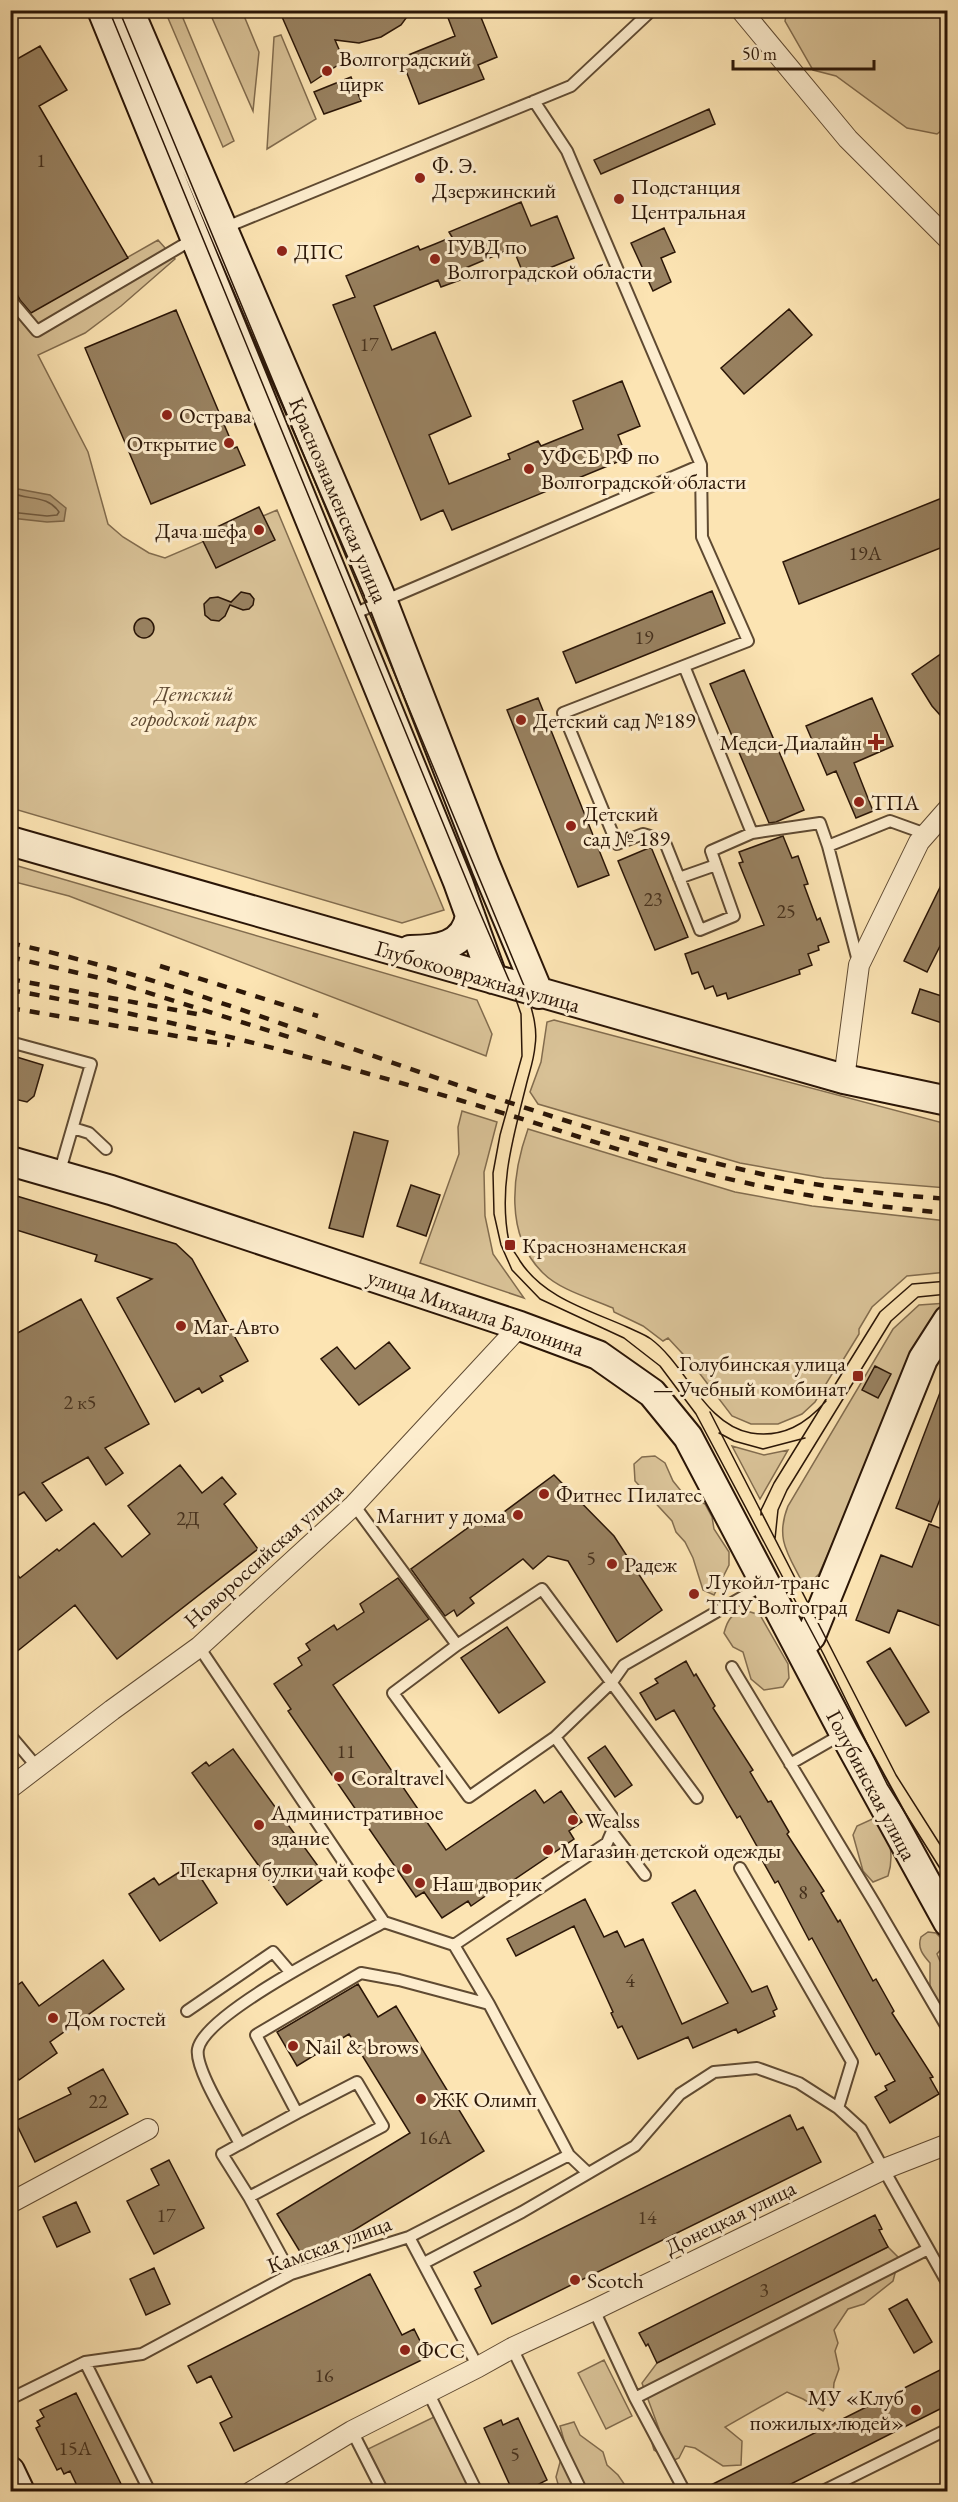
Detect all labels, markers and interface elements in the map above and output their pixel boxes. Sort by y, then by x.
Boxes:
scale bar [733,33,874,71]
text: 50 m [742,42,777,65]
place label: Волгоградский цирк [339,44,472,98]
marker: Волгоградский цирк [320,64,334,78]
house number: 1 [36,147,46,173]
place label: Ф. Э. Дзержинский [432,151,557,205]
marker: Ф. Э. Дзержинский [413,171,427,185]
place label: Подстанция Центральная [631,172,746,226]
marker: Подстанция Центральная [612,192,626,206]
place label: ГУВД по Волгоградской области [447,232,653,286]
place label: ДПС [294,237,343,266]
marker: ДПС [275,244,289,258]
marker: ГУВД по Волгоградской области [428,252,442,266]
house number: 17 [359,331,379,357]
street label: Краснознаменская улица [282,393,395,608]
place label: Острава [179,401,252,430]
marker: Острава [160,408,174,422]
place label: Открытие [127,429,217,458]
marker: Открытие [222,436,236,450]
place label: УФСБ РФ по Волгоградской области [540,442,747,496]
marker: УФСБ РФ по Волгоградской области [522,462,536,476]
place label: Дача шефа [155,516,247,545]
marker: Дача шефа [252,523,266,537]
house number: 19А [848,540,882,566]
house number: 19 [634,624,654,650]
park label: Детский городской парк [130,679,257,733]
place label: Детский сад №189 [533,706,696,735]
marker: Детский сад №189 [514,713,528,727]
place label: Медси-Диалайн [719,728,862,757]
marker: Медси-Диалайн [867,733,885,751]
place label: ТПА [871,788,920,817]
marker: ТПА [852,795,866,809]
place label: Детский сад № 189 [583,799,670,853]
marker: Детский сад № 189 [564,819,578,833]
house number: 23 [643,886,663,912]
house number: 25 [776,898,796,924]
street label: Глубокоовражная улица [372,933,584,1020]
place label: Краснознаменская [522,1231,687,1260]
marker: Краснознаменская [503,1238,517,1252]
street label: улица Михаила Балонина [364,1262,588,1363]
place label: Маг-Авто [193,1312,280,1341]
marker: Маг-Авто [174,1319,188,1333]
place label: Голубинская улица — Учебный комбинат [653,1349,846,1403]
marker: Голубинская улица — Учебный комбинат [851,1369,865,1383]
house number: 2 к5 [64,1389,96,1415]
street label: Новороссийская улица [178,1476,349,1635]
place label: Фитнес Пилатес [556,1480,702,1509]
marker: Фитнес Пилатес [537,1487,551,1501]
place label: Магнит у дома [376,1501,506,1530]
house number: 2Д [176,1505,200,1531]
marker: Магнит у дома [511,1508,525,1522]
house number: 5 [586,1545,596,1571]
place label: Радеж [624,1550,678,1579]
marker: Радеж [605,1557,619,1571]
place label: Лукойл-транс ТПУ Волгоград [706,1567,847,1621]
marker: Лукойл-транс ТПУ Волгоград [687,1587,701,1601]
street label: Голубинская улица [820,1705,924,1866]
house number: 11 [336,1738,356,1764]
place label: Coraltravel [351,1763,444,1792]
marker: Coraltravel [332,1770,346,1784]
place label: Административное здание [270,1798,444,1852]
place label: Wealss [585,1806,640,1835]
marker: Wealss [566,1813,580,1827]
marker: Административное здание [252,1818,266,1832]
place label: Магазин детской одежды [560,1836,781,1865]
marker: Магазин детской одежды [541,1843,555,1857]
place label: Пекарня булки чай кофе [179,1855,395,1884]
marker: Пекарня булки чай кофе [400,1862,414,1876]
place label: Наш дворик [432,1869,542,1898]
marker: Наш дворик [413,1876,427,1890]
house number: 8 [798,1879,808,1905]
house number: 4 [625,1967,635,1993]
place label: Дом гостей [65,2004,167,2033]
marker: Дом гостей [46,2011,60,2025]
place label: Nail & brows [305,2032,419,2061]
marker: Nail & brows [286,2039,300,2053]
place label: ЖК Олимп [432,2085,537,2114]
house number: 22 [88,2088,108,2114]
marker: ЖК Олимп [414,2092,428,2106]
house number: 16А [418,2124,452,2150]
street label: Донецкая улица [660,2173,801,2262]
house number: 17 [156,2202,176,2228]
house number: 14 [637,2204,657,2230]
street label: Камская улица [263,2208,396,2280]
place label: Scotch [587,2266,644,2295]
marker: Scotch [568,2273,582,2287]
house number: 3 [759,2277,769,2303]
place label: ФСС [417,2336,465,2365]
marker: ФСС [398,2343,412,2357]
house number: 16 [314,2362,334,2388]
place label: МУ «Клуб пожилых людей» [750,2383,904,2437]
marker: МУ «Клуб пожилых людей» [909,2403,923,2417]
house number: 15А [58,2435,92,2461]
house number: 5 [510,2441,520,2467]

